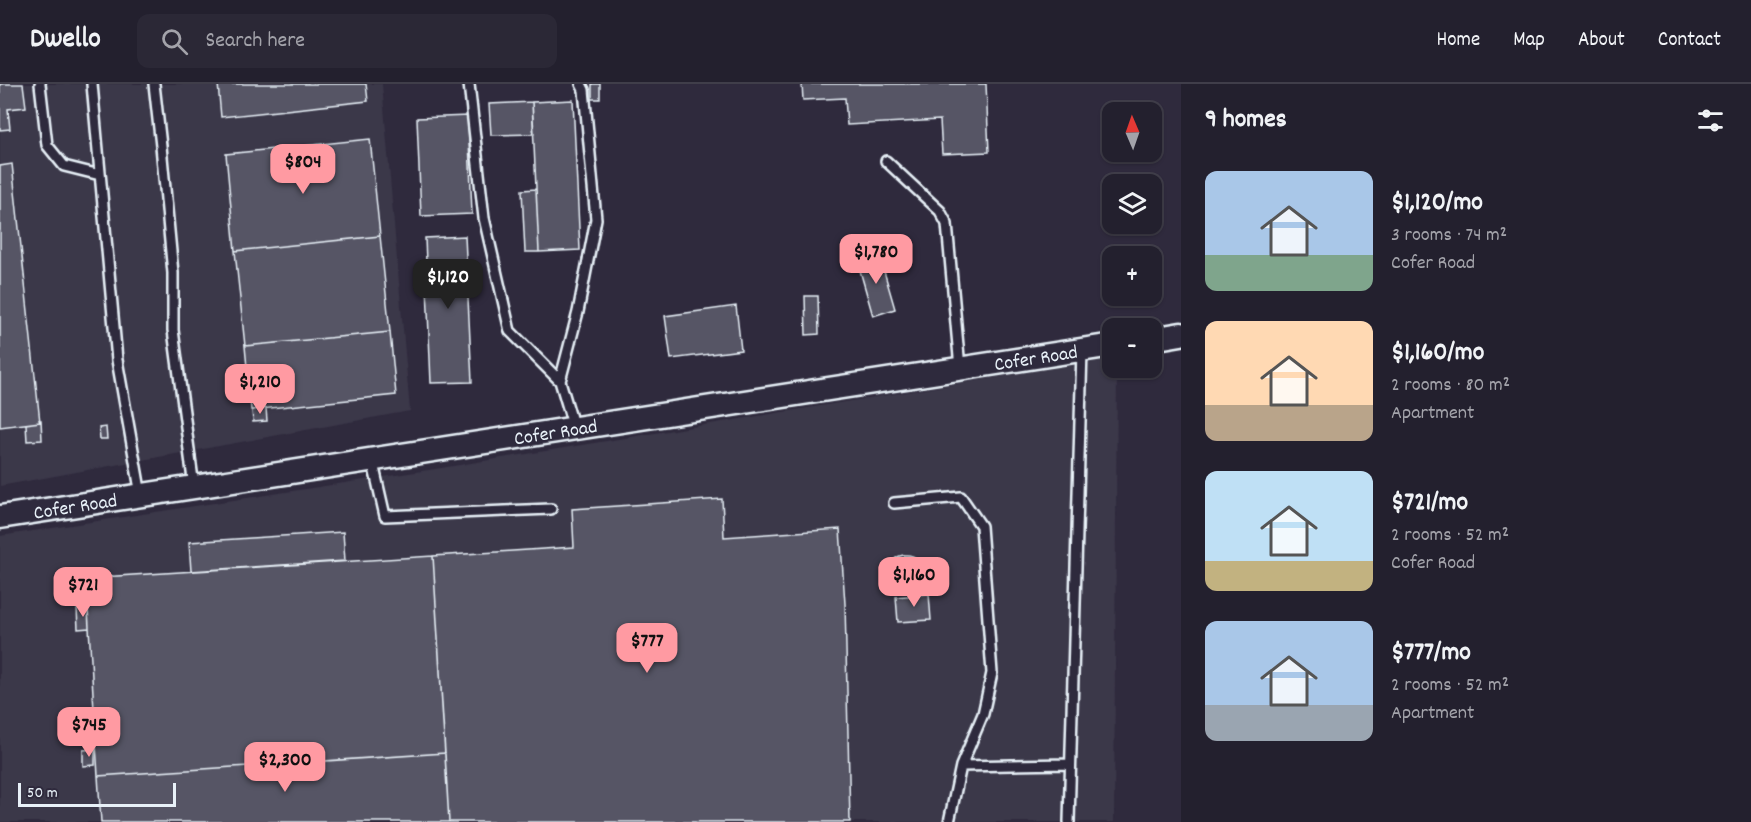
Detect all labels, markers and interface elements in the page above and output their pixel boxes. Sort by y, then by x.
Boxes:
search box [137,14,557,68]
text: Dwello [30,21,101,61]
icon: search [158,25,191,58]
text: Search here [206,26,305,57]
text: Home [1436,26,1480,56]
text: Map [1513,26,1545,56]
text: About [1578,26,1625,56]
text: Contact [1658,26,1721,56]
north arrow [1102,102,1162,162]
map controls [1102,102,1162,378]
text: 9 homes [1205,102,1287,139]
icon: filters [1694,104,1727,137]
pin: $804 [267,144,339,195]
text: $804 [284,149,322,177]
button: layers [1102,174,1162,234]
text: $1,120/mo [1391,185,1483,222]
icon: home [1253,195,1325,267]
text: 3 rooms · 74 m² [1391,222,1507,250]
pin: $1,780 [827,234,925,285]
text: $1,780 [854,239,898,267]
button: + [1102,246,1162,306]
text: Cofer Road [1391,250,1475,278]
pin: $1,120 [399,259,497,310]
text: $1,120 [427,264,469,292]
button: − [1102,318,1162,378]
text: $1,160/mo [1391,335,1484,372]
street label: Cofer Road [992,340,1080,380]
icon: home [1253,345,1325,417]
pin: $1,210 [211,364,309,415]
text: $1,210 [239,369,281,397]
text: 2 rooms · 80 m² [1391,372,1510,400]
text: Apartment [1391,400,1474,428]
street label: Cofer Road [512,414,600,454]
text: $721/mo [1391,485,1468,522]
street label: Cofer Road [32,488,119,529]
icon: home [1253,495,1325,567]
text: 2 rooms · 52 m² [1391,522,1509,550]
text: Cofer Road [1391,550,1475,578]
pin: $1,160 [865,557,963,608]
text: $1,160 [892,562,936,590]
pin: $721 [47,567,119,618]
text: $721 [68,572,98,600]
pin: $777 [611,623,683,674]
text: $777 [630,628,664,656]
text: $777/mo [1391,635,1471,672]
icon: home [1253,645,1325,717]
text: 2 rooms · 52 m² [1391,672,1509,700]
text: Apartment [1391,700,1474,728]
pin: $745 [53,707,125,758]
text: $745 [71,712,107,740]
pin: $2,300 [236,742,334,793]
text: $2,300 [258,747,312,775]
scale bar [18,780,176,808]
text: 50 m [27,782,58,805]

